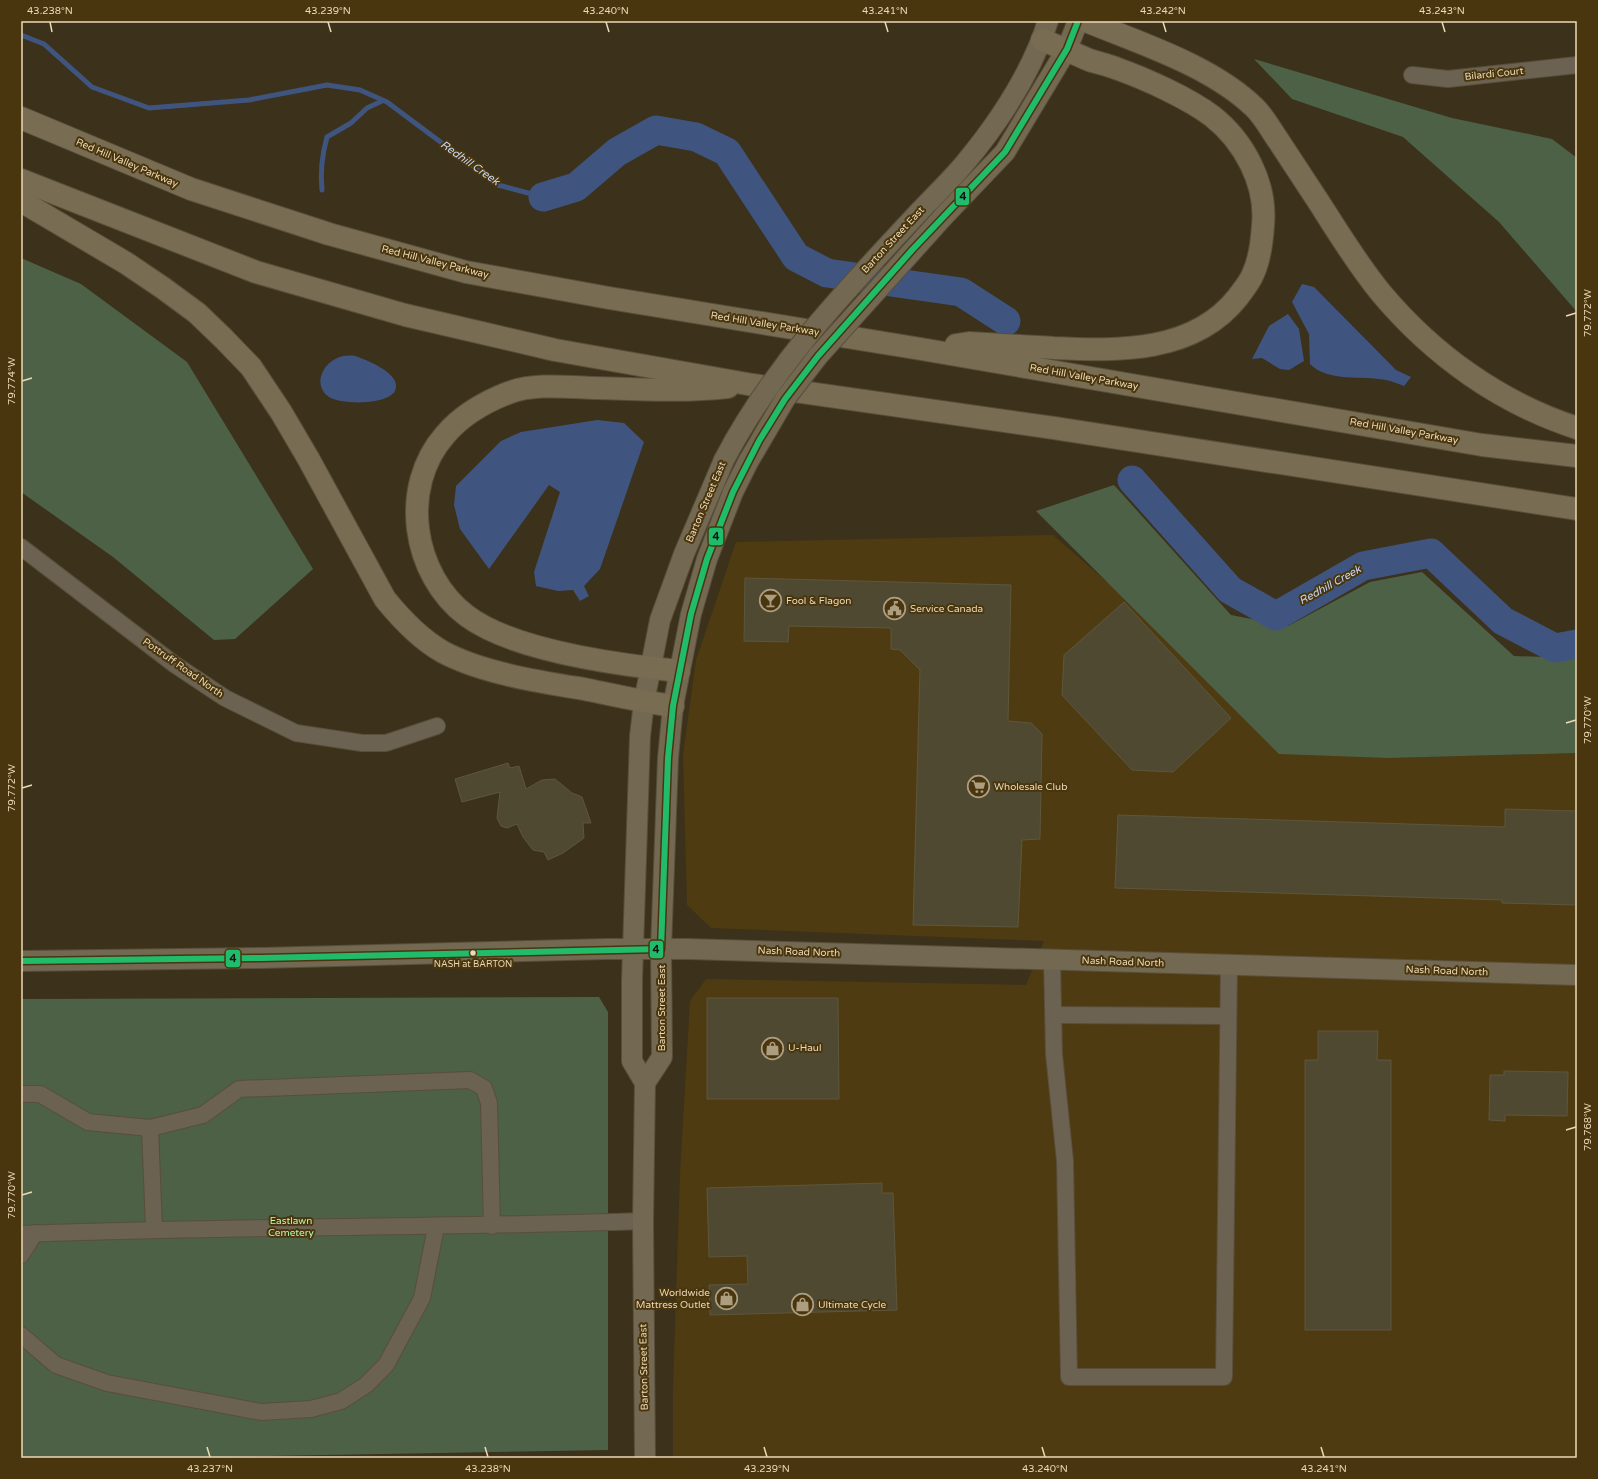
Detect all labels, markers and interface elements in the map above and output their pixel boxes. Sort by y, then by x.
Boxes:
text: 43.238°N [27,5,73,17]
text: 43.239°N [305,5,351,17]
text: 43.240°N [583,5,629,17]
text: 43.241°N [862,5,908,17]
text: 43.242°N [1140,5,1186,17]
text: 43.243°N [1419,5,1465,17]
street label: Bilardi Court [1464,65,1524,83]
street label: Red Hill Valley Parkway [74,136,181,190]
water label: Redhill Creek [438,138,503,189]
line badge: 4 [955,187,970,206]
text: 4 [960,190,967,203]
street label: Barton Street East [859,204,927,276]
street label: Red Hill Valley Parkway [380,243,490,281]
text: 79.772°W [1582,289,1594,337]
street label: Red Hill Valley Parkway [710,309,821,339]
text: 79.774°W [6,357,18,405]
street label: Red Hill Valley Parkway [1029,362,1140,393]
street label: Red Hill Valley Parkway [1349,416,1460,447]
street label: Barton Street East [684,460,729,544]
line badge: 4 [708,527,724,546]
text: 4 [713,530,720,543]
water label: Redhill Creek [1297,562,1364,607]
bar icon: Fool & Flagon [757,588,783,614]
place label: Fool & Flagon [786,595,851,607]
public building icon: Service Canada [882,596,908,622]
place label: Service Canada [910,603,983,615]
street label: Pottruff Road North [140,636,226,700]
text: 79.770°W [1582,696,1594,744]
text: 79.772°W [6,764,18,812]
supermarket icon: Wholesale Club [965,774,991,800]
place label: Wholesale Club [994,781,1067,793]
line badge: 4 [649,940,664,959]
text: 4 [653,943,660,956]
street label: Nash Road North [758,945,840,959]
marker: NASH at BARTON [468,948,478,958]
line badge: 4 [225,949,241,968]
text: 4 [230,952,237,965]
street label: Nash Road North [1082,955,1164,969]
place label: NASH at BARTON [434,959,512,970]
street label: Nash Road North [1406,964,1488,978]
street label: Barton Street East [656,965,668,1051]
shop icon: U-Haul [760,1035,786,1061]
place label: U-Haul [788,1042,821,1054]
text: 79.768°W [1582,1103,1594,1151]
text: 79.770°W [6,1171,18,1219]
park label: Eastlawn Cemetery [268,1215,315,1239]
shop icon: Worldwide Mattress Outlet [713,1286,739,1312]
place label: Worldwide Mattress Outlet [636,1287,710,1311]
shop icon: Ultimate Cycle [790,1292,816,1318]
place label: Ultimate Cycle [818,1299,887,1311]
street label: Barton Street East [637,1323,651,1410]
text: 43.237°N [187,1463,233,1475]
text: 43.238°N [465,1463,511,1475]
text: 43.239°N [744,1463,790,1475]
text: 43.240°N [1022,1463,1068,1475]
text: 43.241°N [1301,1463,1347,1475]

